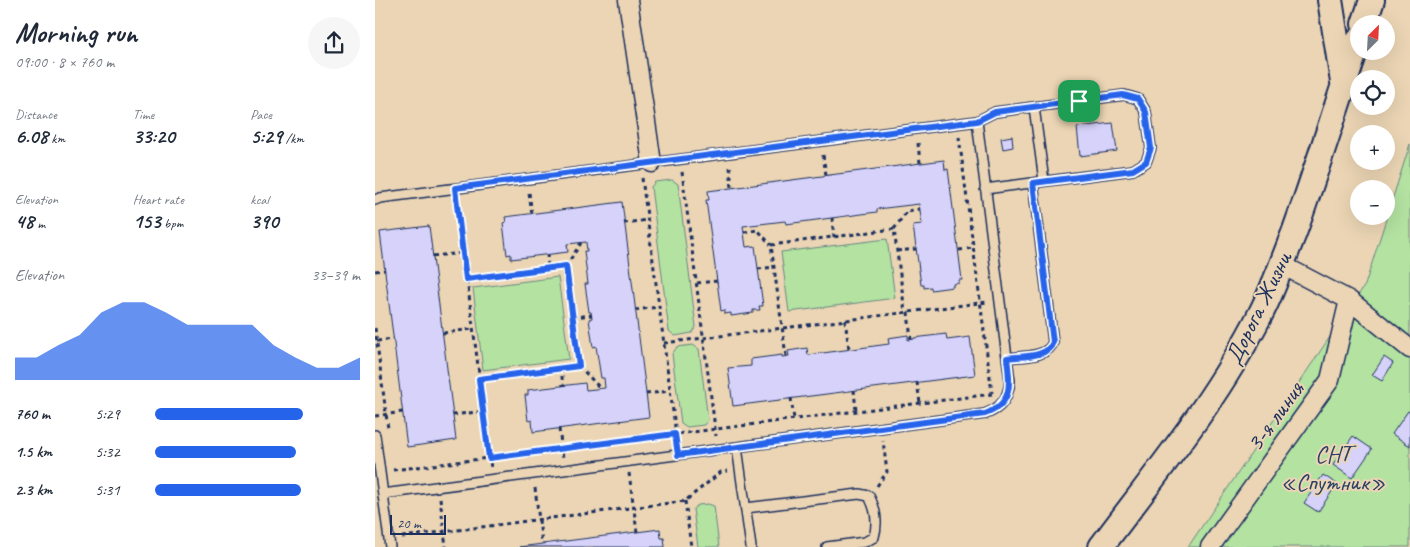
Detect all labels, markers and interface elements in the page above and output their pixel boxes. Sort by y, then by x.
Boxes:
text: Morning run [15,15,137,50]
north arrow [1350,15,1395,60]
map controls [1350,15,1395,225]
button: share [308,17,360,69]
text: 09:00 · 8 × 760 m [15,52,114,72]
button: locate [1350,70,1395,115]
pin [1058,80,1100,122]
icon: arrive [1065,87,1093,115]
text: Distance [15,106,57,123]
text: Time [133,106,154,123]
text: Pace [250,106,272,123]
text: 6.08 [15,123,48,149]
text: 33:20 [133,123,175,149]
text: 5:29 [250,123,282,149]
button: + [1350,125,1395,170]
text: km [48,130,65,147]
text: /km [282,130,304,147]
button: − [1350,180,1395,225]
text: Elevation [15,191,58,208]
text: Heart rate [133,191,184,208]
text: kcal [250,191,269,208]
text: 48 [15,208,34,234]
text: 153 [133,208,161,234]
text: 390 [250,208,278,234]
text: m [34,215,45,232]
text: bpm [161,215,183,232]
street label: Дорога Жизни [1218,246,1299,369]
text: Elevation [15,265,64,285]
text: 33–39 m [311,265,360,285]
street label: 3-я линия [1240,374,1311,457]
text: 760 m [15,404,50,424]
text: 5:29 [95,404,120,424]
park label: СНТ «Спутник» [1280,439,1386,497]
text: 1.5 km [15,442,52,462]
text: 5:32 [95,442,120,462]
text: 2.3 km [15,480,52,500]
text: 5:31 [95,480,120,500]
scale bar [390,512,446,535]
text: 20 m [397,515,421,532]

